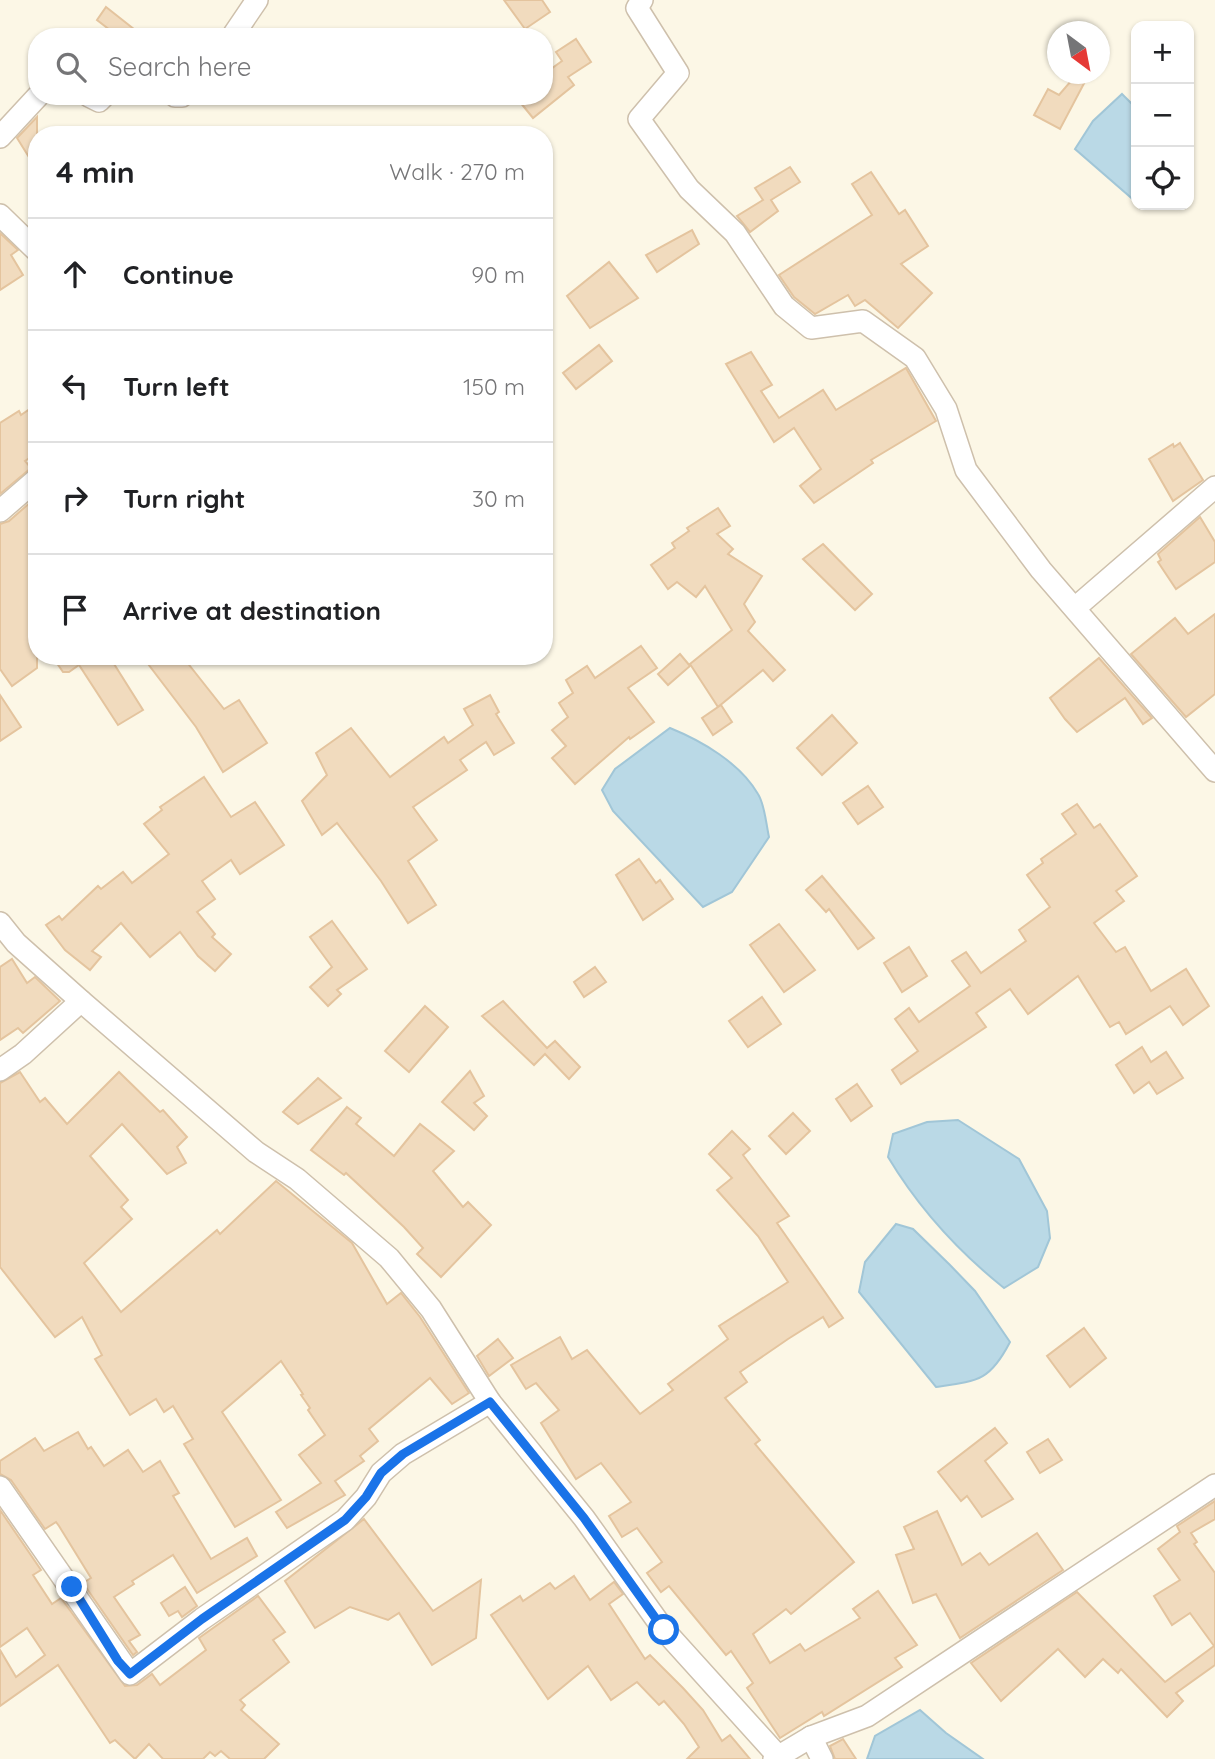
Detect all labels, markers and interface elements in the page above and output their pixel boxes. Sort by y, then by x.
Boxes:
north arrow [1047,21,1110,84]
map controls [1131,21,1194,210]
button: + [1131,21,1194,84]
search box [28,28,553,105]
icon: search [52,48,90,86]
text: Search here [108,50,252,83]
button: − [1131,84,1194,147]
button: locate [1131,147,1194,210]
text: 4 min [56,153,135,191]
text: Walk · 270 m [389,157,525,186]
icon: ahead [56,255,94,293]
text: Continue [123,258,234,291]
text: 90 m [471,260,525,289]
icon: left [56,367,94,405]
text: Turn left [123,370,230,403]
text: 150 m [463,372,525,401]
icon: right [56,479,94,517]
text: Turn right [123,482,245,515]
text: 30 m [472,484,525,513]
icon: arrive [56,591,94,629]
text: Arrive at destination [123,594,381,627]
route end [56,1571,87,1602]
route start [648,1614,679,1645]

